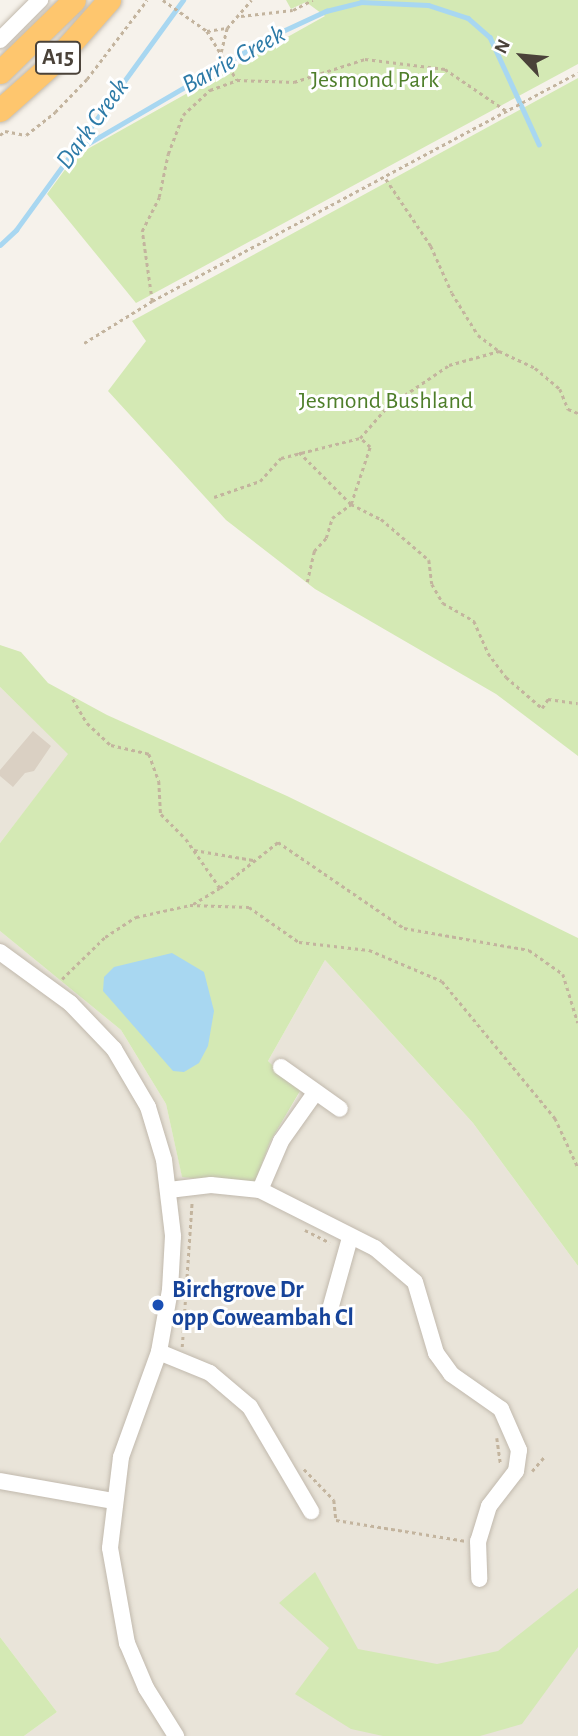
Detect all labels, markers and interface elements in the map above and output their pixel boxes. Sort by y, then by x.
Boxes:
water label: Barrie Creek [177,19,291,101]
north arrow [487,21,557,91]
text: N [491,36,514,57]
road number: A15 [34,39,82,78]
park label: Jesmond Park [311,67,439,95]
water label: Dark Creek [50,73,136,175]
park label: Jesmond Bushland [299,388,473,416]
place label: Birchgrove Dr opp Coweambah Cl [172,1277,354,1333]
marker: Birchgrove Dr opp Coweambah Cl [150,1297,166,1313]

